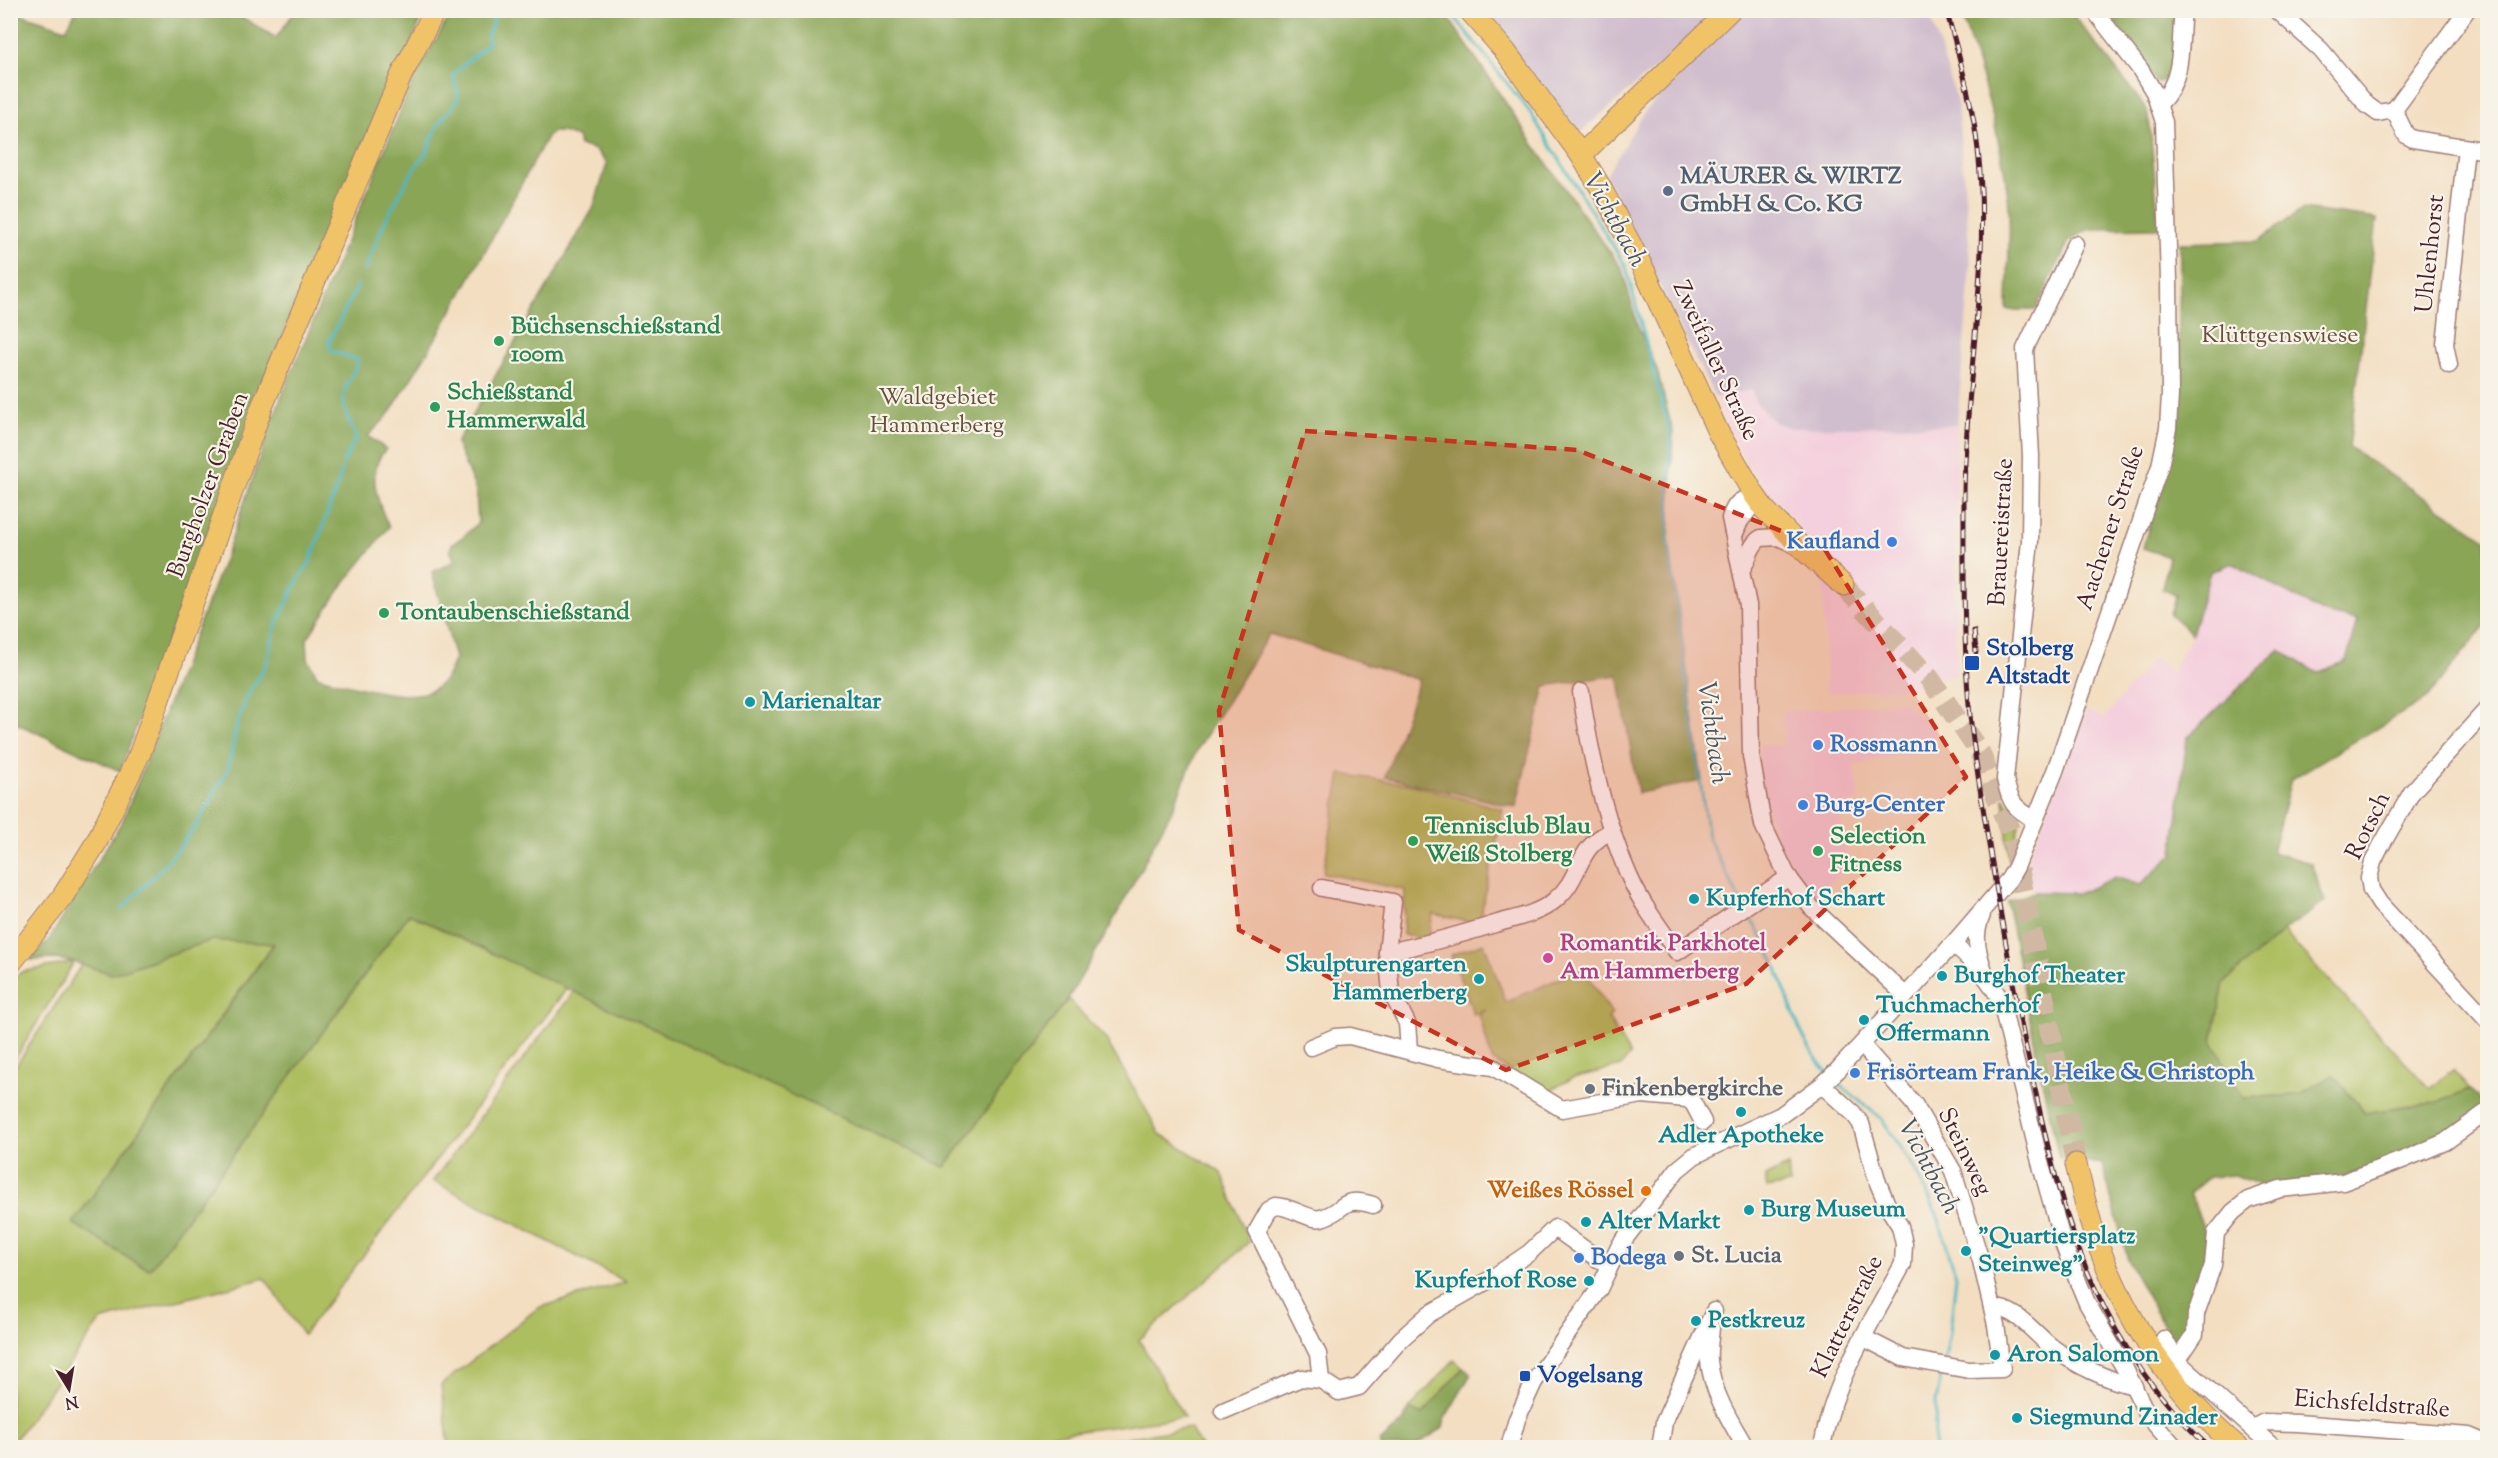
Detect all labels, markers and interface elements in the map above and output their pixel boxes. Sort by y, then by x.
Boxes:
place label: MÄURER & WIRTZ GmbH & Co. KG [1680,160,1902,222]
water label: Vichtbach [1573,166,1655,275]
marker: MÄURER & WIRTZ GmbH & Co. KG [1661,184,1675,198]
street label: Uhlenhorst [2408,193,2454,315]
street label: Zweifaller Straße [1663,276,1767,446]
place label: Büchsenschießstand 100m [511,310,721,372]
park label: Klüttgenswiese [2202,319,2358,353]
marker: Büchsenschießstand 100m [492,334,506,348]
place label: Schießstand Hammerwald [447,376,586,438]
park label: Waldgebiet Hammerberg [870,381,1005,443]
street label: Burgholzer Graben [160,387,258,583]
marker: Schießstand Hammerwald [428,400,442,414]
street label: Aachener Straße [2068,441,2154,615]
street label: Brauereistraße [1981,457,2023,607]
place label: Kaufland [1786,525,1880,559]
marker: Kaufland [1885,535,1899,549]
place label: Tontaubenschießstand [396,596,630,630]
marker: Tontaubenschießstand [377,606,391,620]
place label: Stolberg Altstadt [1986,632,2074,694]
marker: Stolberg Altstadt [1963,654,1981,672]
water label: Vichtbach [1686,679,1738,787]
place label: Marienaltar [762,685,882,719]
marker: Marienaltar [743,695,757,709]
place label: Rossmann [1830,728,1939,762]
marker: Rossmann [1811,738,1825,752]
street label: Rotsch [2338,786,2400,866]
place label: Burg-Center [1815,788,1946,822]
marker: Burg-Center [1796,798,1810,812]
place label: Tennisclub Blau Weiß Stolberg [1425,810,1591,872]
place label: Selection Fitness [1830,820,1927,882]
marker: Tennisclub Blau Weiß Stolberg [1406,834,1420,848]
marker: Selection Fitness [1811,844,1825,858]
place label: Kupferhof Schart [1706,882,1886,916]
marker: Kupferhof Schart [1687,892,1701,906]
place label: Romantik Parkhotel Am Hammerberg [1560,927,1767,989]
place label: Skulpturengarten Hammerberg [1285,948,1468,1010]
marker: Romantik Parkhotel Am Hammerberg [1541,951,1555,965]
place label: Burghof Theater [1954,959,2126,993]
marker: Burghof Theater [1935,969,1949,983]
marker: Skulpturengarten Hammerberg [1472,972,1486,986]
place label: Tuchmacherhof Offermann [1876,989,2042,1051]
marker: Tuchmacherhof Offermann [1857,1013,1871,1027]
place label: Frisörteam Frank, Heike & Christoph [1867,1056,2256,1090]
marker: Frisörteam Frank, Heike & Christoph [1848,1066,1862,1080]
place label: Finkenbergkirche [1602,1072,1783,1106]
marker: Finkenbergkirche [1583,1082,1597,1096]
street label: Steinweg [1928,1102,2000,1202]
marker: Adler Apotheke [1734,1105,1748,1119]
water label: Vichtbach [1887,1113,1969,1222]
place label: Adler Apotheke [1658,1119,1824,1153]
place label: Weißes Rössel [1487,1174,1634,1208]
marker: Weißes Rössel [1639,1184,1653,1198]
place label: Burg Museum [1761,1193,1906,1227]
marker: Burg Museum [1742,1203,1756,1217]
place label: Alter Markt [1598,1205,1721,1239]
marker: Alter Markt [1579,1215,1593,1229]
place label: "Quartiersplatz Steinweg" [1978,1220,2135,1282]
place label: St. Lucia [1691,1239,1783,1273]
place label: Bodega [1591,1241,1667,1275]
marker: "Quartiersplatz Steinweg" [1959,1244,1973,1258]
marker: St. Lucia [1672,1249,1686,1263]
street label: Klatterstraße [1804,1250,1892,1384]
marker: Bodega [1572,1251,1586,1265]
place label: Kupferhof Rose [1415,1264,1577,1298]
marker: Kupferhof Rose [1582,1274,1596,1288]
place label: Pestkreuz [1708,1304,1805,1338]
marker: Pestkreuz [1689,1314,1703,1328]
place label: Aron Salomon [2007,1338,2160,1372]
marker: Aron Salomon [1988,1348,2002,1362]
north arrow [39,1359,99,1419]
place label: Vogelsang [1537,1359,1643,1393]
marker: Vogelsang [1518,1369,1532,1383]
street label: Eichsfeldstraße [2293,1383,2451,1427]
text: N [63,1389,80,1414]
place label: Siegmund Zinader [2029,1401,2219,1435]
marker: Siegmund Zinader [2010,1411,2024,1425]

